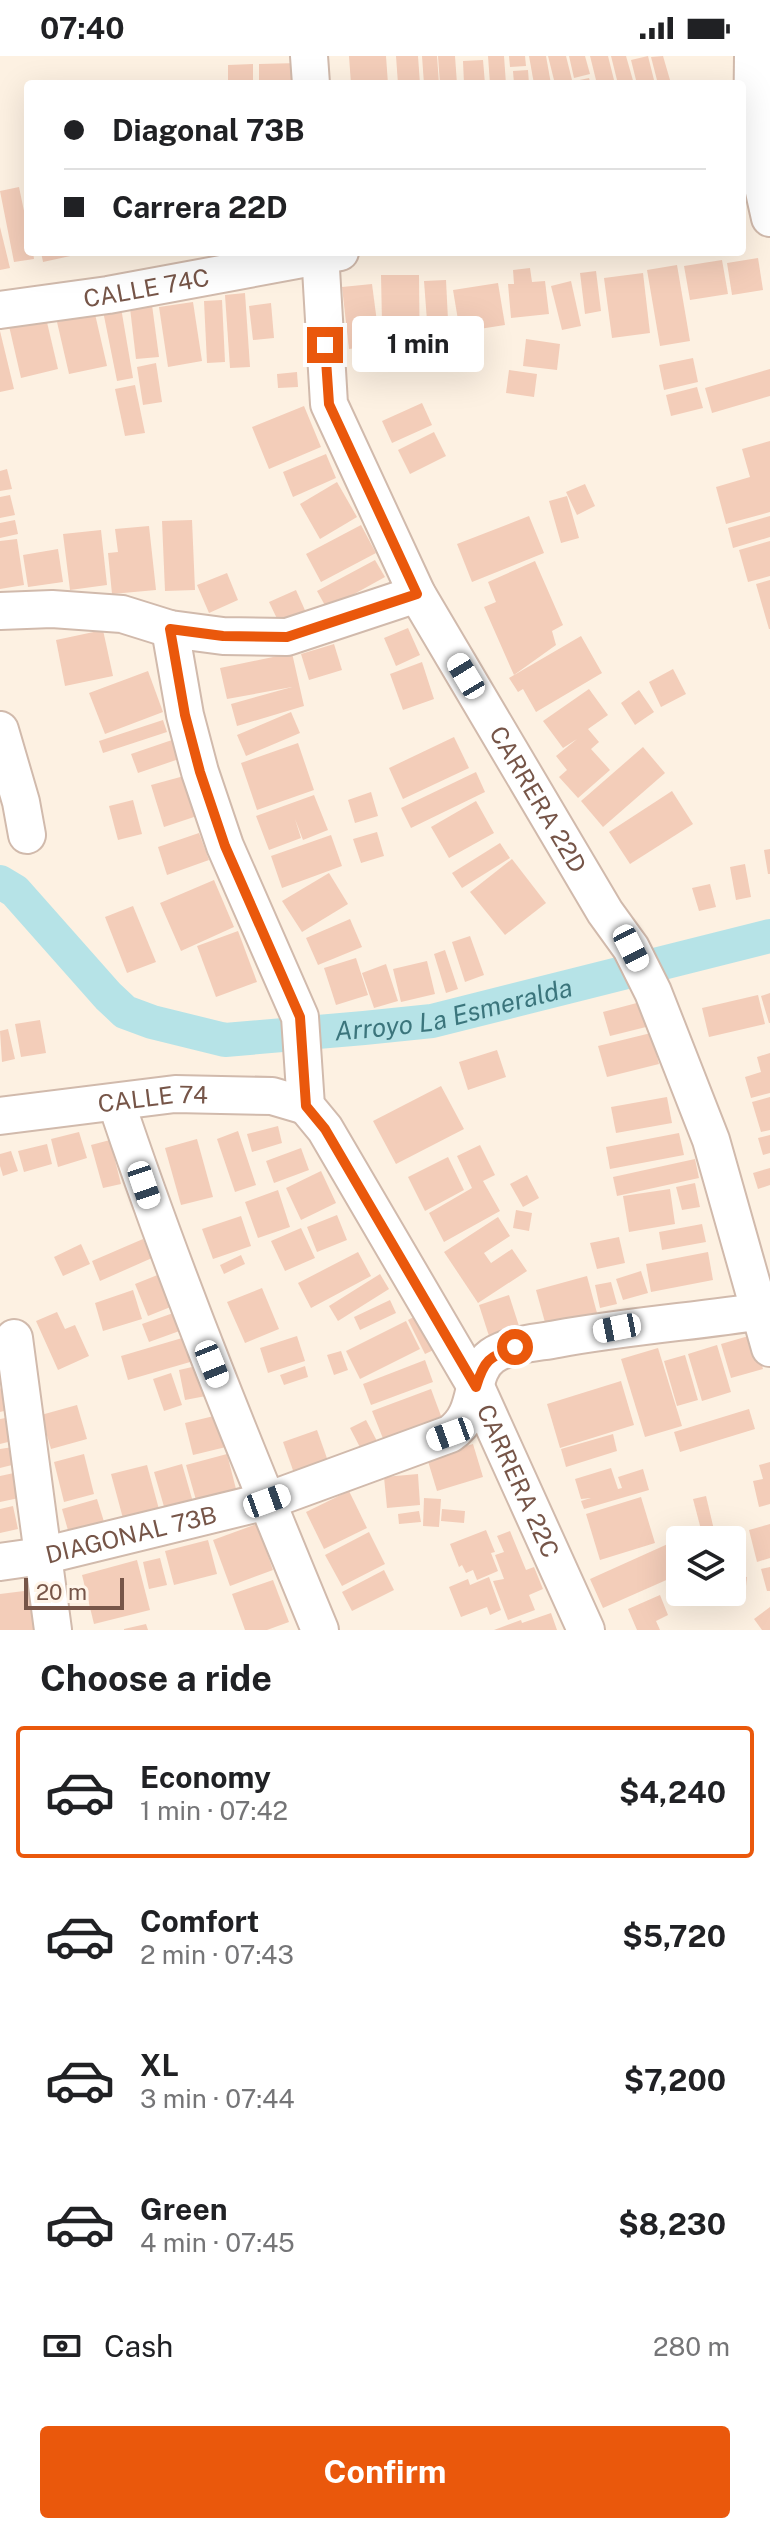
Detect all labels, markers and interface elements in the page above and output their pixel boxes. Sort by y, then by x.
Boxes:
text: 07:40 [40,10,125,46]
text: Diagonal 73B [112,112,305,148]
text: Carrera 22D [112,189,288,225]
street label: CALLE 74C [82,263,211,312]
callout: 1 min [353,317,485,373]
route end [307,327,343,363]
text: 1 min [387,328,449,359]
car [443,649,489,703]
street label: CARRERA 22D [484,721,592,877]
car [609,921,653,975]
water label: Arroyo La Esmeralda [333,971,575,1046]
street label: CALLE 74 [96,1080,208,1118]
car [125,1158,163,1212]
car [591,1312,643,1344]
route start [497,1329,533,1365]
car [192,1337,232,1391]
street label: CARRERA 22C [472,1400,565,1562]
car [423,1415,477,1453]
car [240,1482,294,1520]
street label: DIAGONAL 73B [43,1500,219,1569]
map controls [666,1526,746,1606]
button: layers [666,1526,746,1606]
scale bar [24,1574,124,1610]
text: 20 m [36,1579,87,1605]
text: Choose a ride [40,1657,272,1699]
icon: car [44,1756,116,1828]
text: Economy [140,1759,271,1795]
text: $4,240 [619,1774,726,1810]
text: 1 min · 07:42 [140,1795,288,1826]
icon: car [44,1900,116,1972]
text: Comfort [140,1903,259,1939]
text: $5,720 [622,1918,726,1954]
text: 2 min · 07:43 [140,1939,294,1970]
icon: car [44,2044,116,2116]
text: XL [140,2047,179,2083]
text: $7,200 [624,2062,726,2098]
text: 3 min · 07:44 [140,2083,295,2114]
icon: car [44,2188,116,2260]
text: Green [140,2191,227,2227]
text: $8,230 [618,2206,726,2242]
text: 4 min · 07:45 [140,2227,295,2258]
icon: cash [40,2324,84,2368]
text: Cash [104,2328,173,2364]
text: 280 m [653,2331,730,2362]
button: Confirm [40,2426,730,2518]

